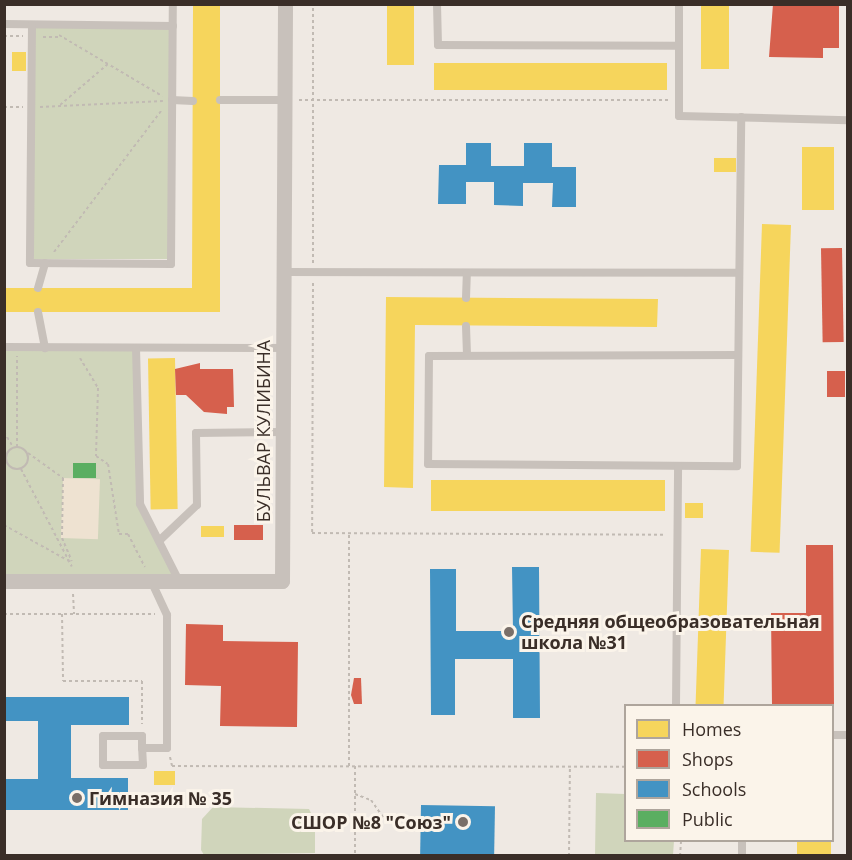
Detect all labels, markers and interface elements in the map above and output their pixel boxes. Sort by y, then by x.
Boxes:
street label: БУЛЬВАР КУЛИБИНА [252,340,274,522]
place label: Средняя общеобразовательная школа №31 [521,611,820,654]
marker: Средняя общеобразовательная школа №31 [502,625,516,639]
legend [624,704,834,842]
text: Homes [682,717,741,741]
text: Shops [682,747,733,771]
text: Schools [682,777,746,801]
place label: Гимназия № 35 [89,787,232,809]
marker: Гимназия № 35 [70,791,84,805]
text: Public [682,807,733,831]
place label: СШОР №8 "Союз" [291,811,451,833]
marker: СШОР №8 "Союз" [456,815,470,829]

